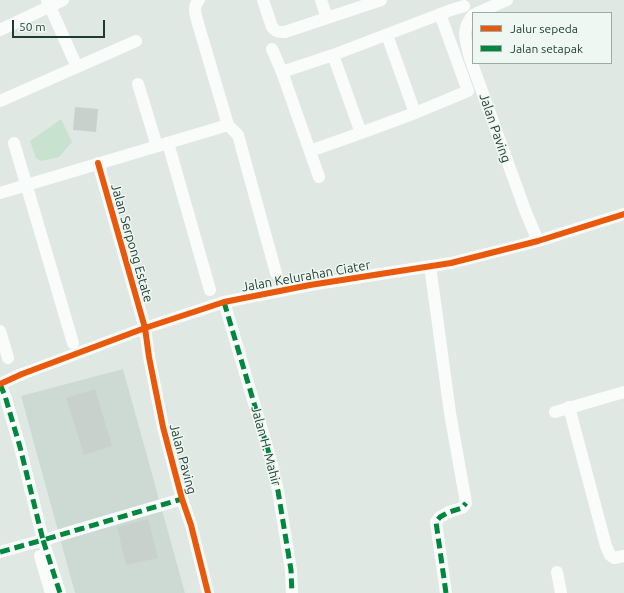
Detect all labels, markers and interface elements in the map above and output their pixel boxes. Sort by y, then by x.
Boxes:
scale bar [14,12,107,38]
legend [472,12,612,64]
text: 50 m [19,20,46,33]
text: Jalur sepeda [510,22,578,35]
text: Jalan setapak [510,42,583,55]
street label: Jalan Paving [476,91,514,165]
street label: Jalan Serpong Estate [108,182,156,304]
street label: Jalan Kelurahan Ciater [240,257,372,295]
street label: Jalan H. Mahir [248,404,284,488]
street label: Jalan Paving [166,422,200,496]

